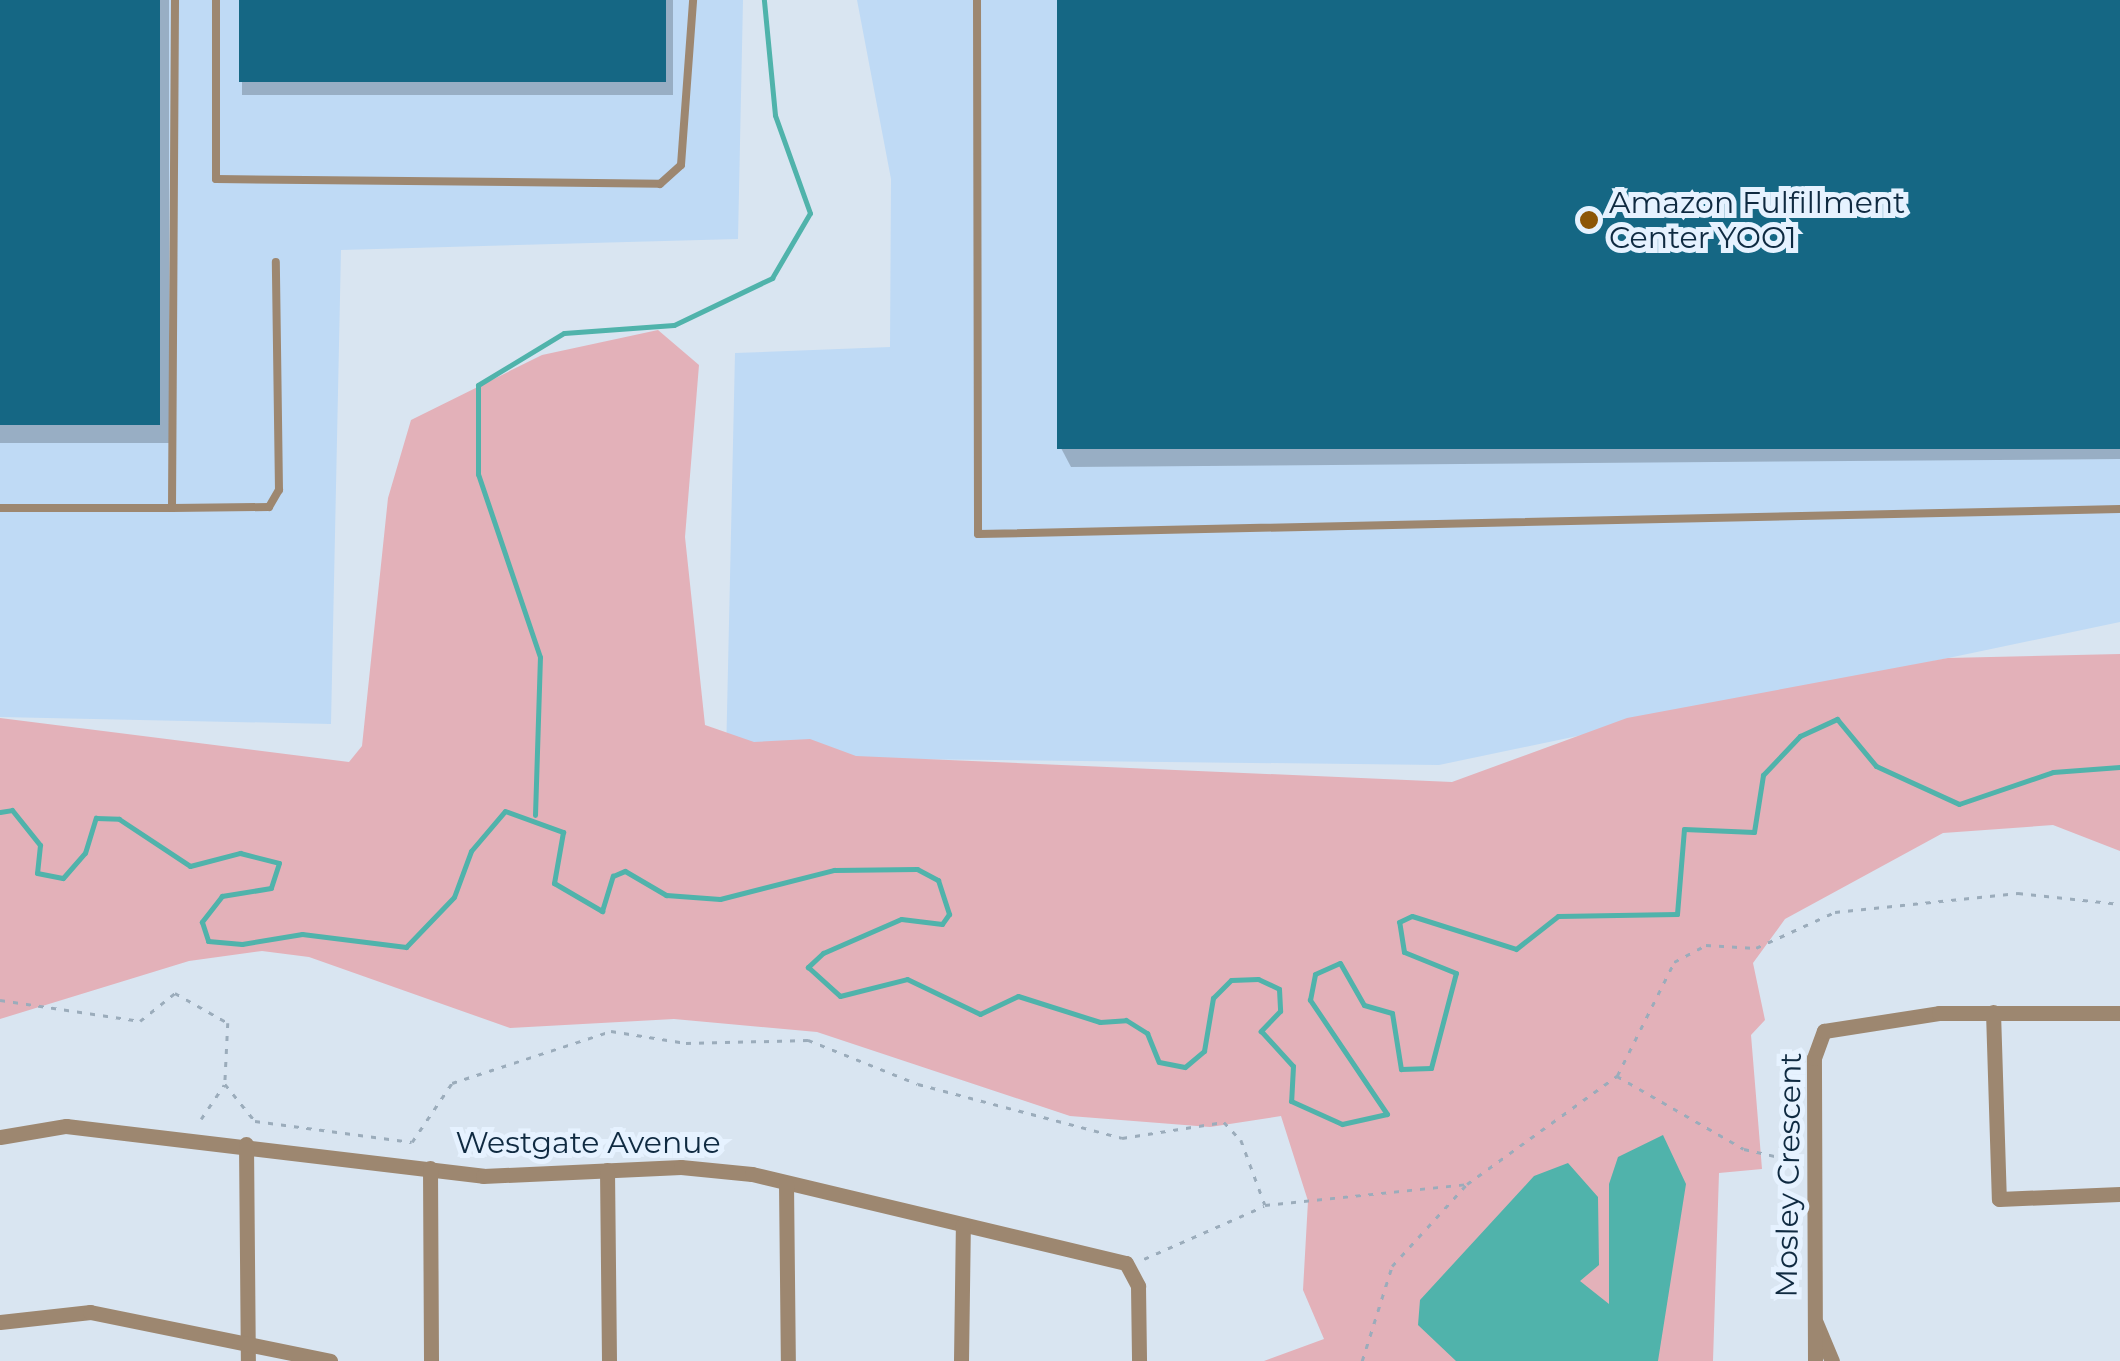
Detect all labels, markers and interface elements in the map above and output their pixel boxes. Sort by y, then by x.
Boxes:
place label: Amazon Fulfillment Center YOO1 [1609,185,1905,256]
marker: Amazon Fulfillment Center YOO1 [1578,209,1600,231]
street label: Mosley Crescent [1769,1052,1809,1298]
street label: Westgate Avenue [455,1125,721,1161]

